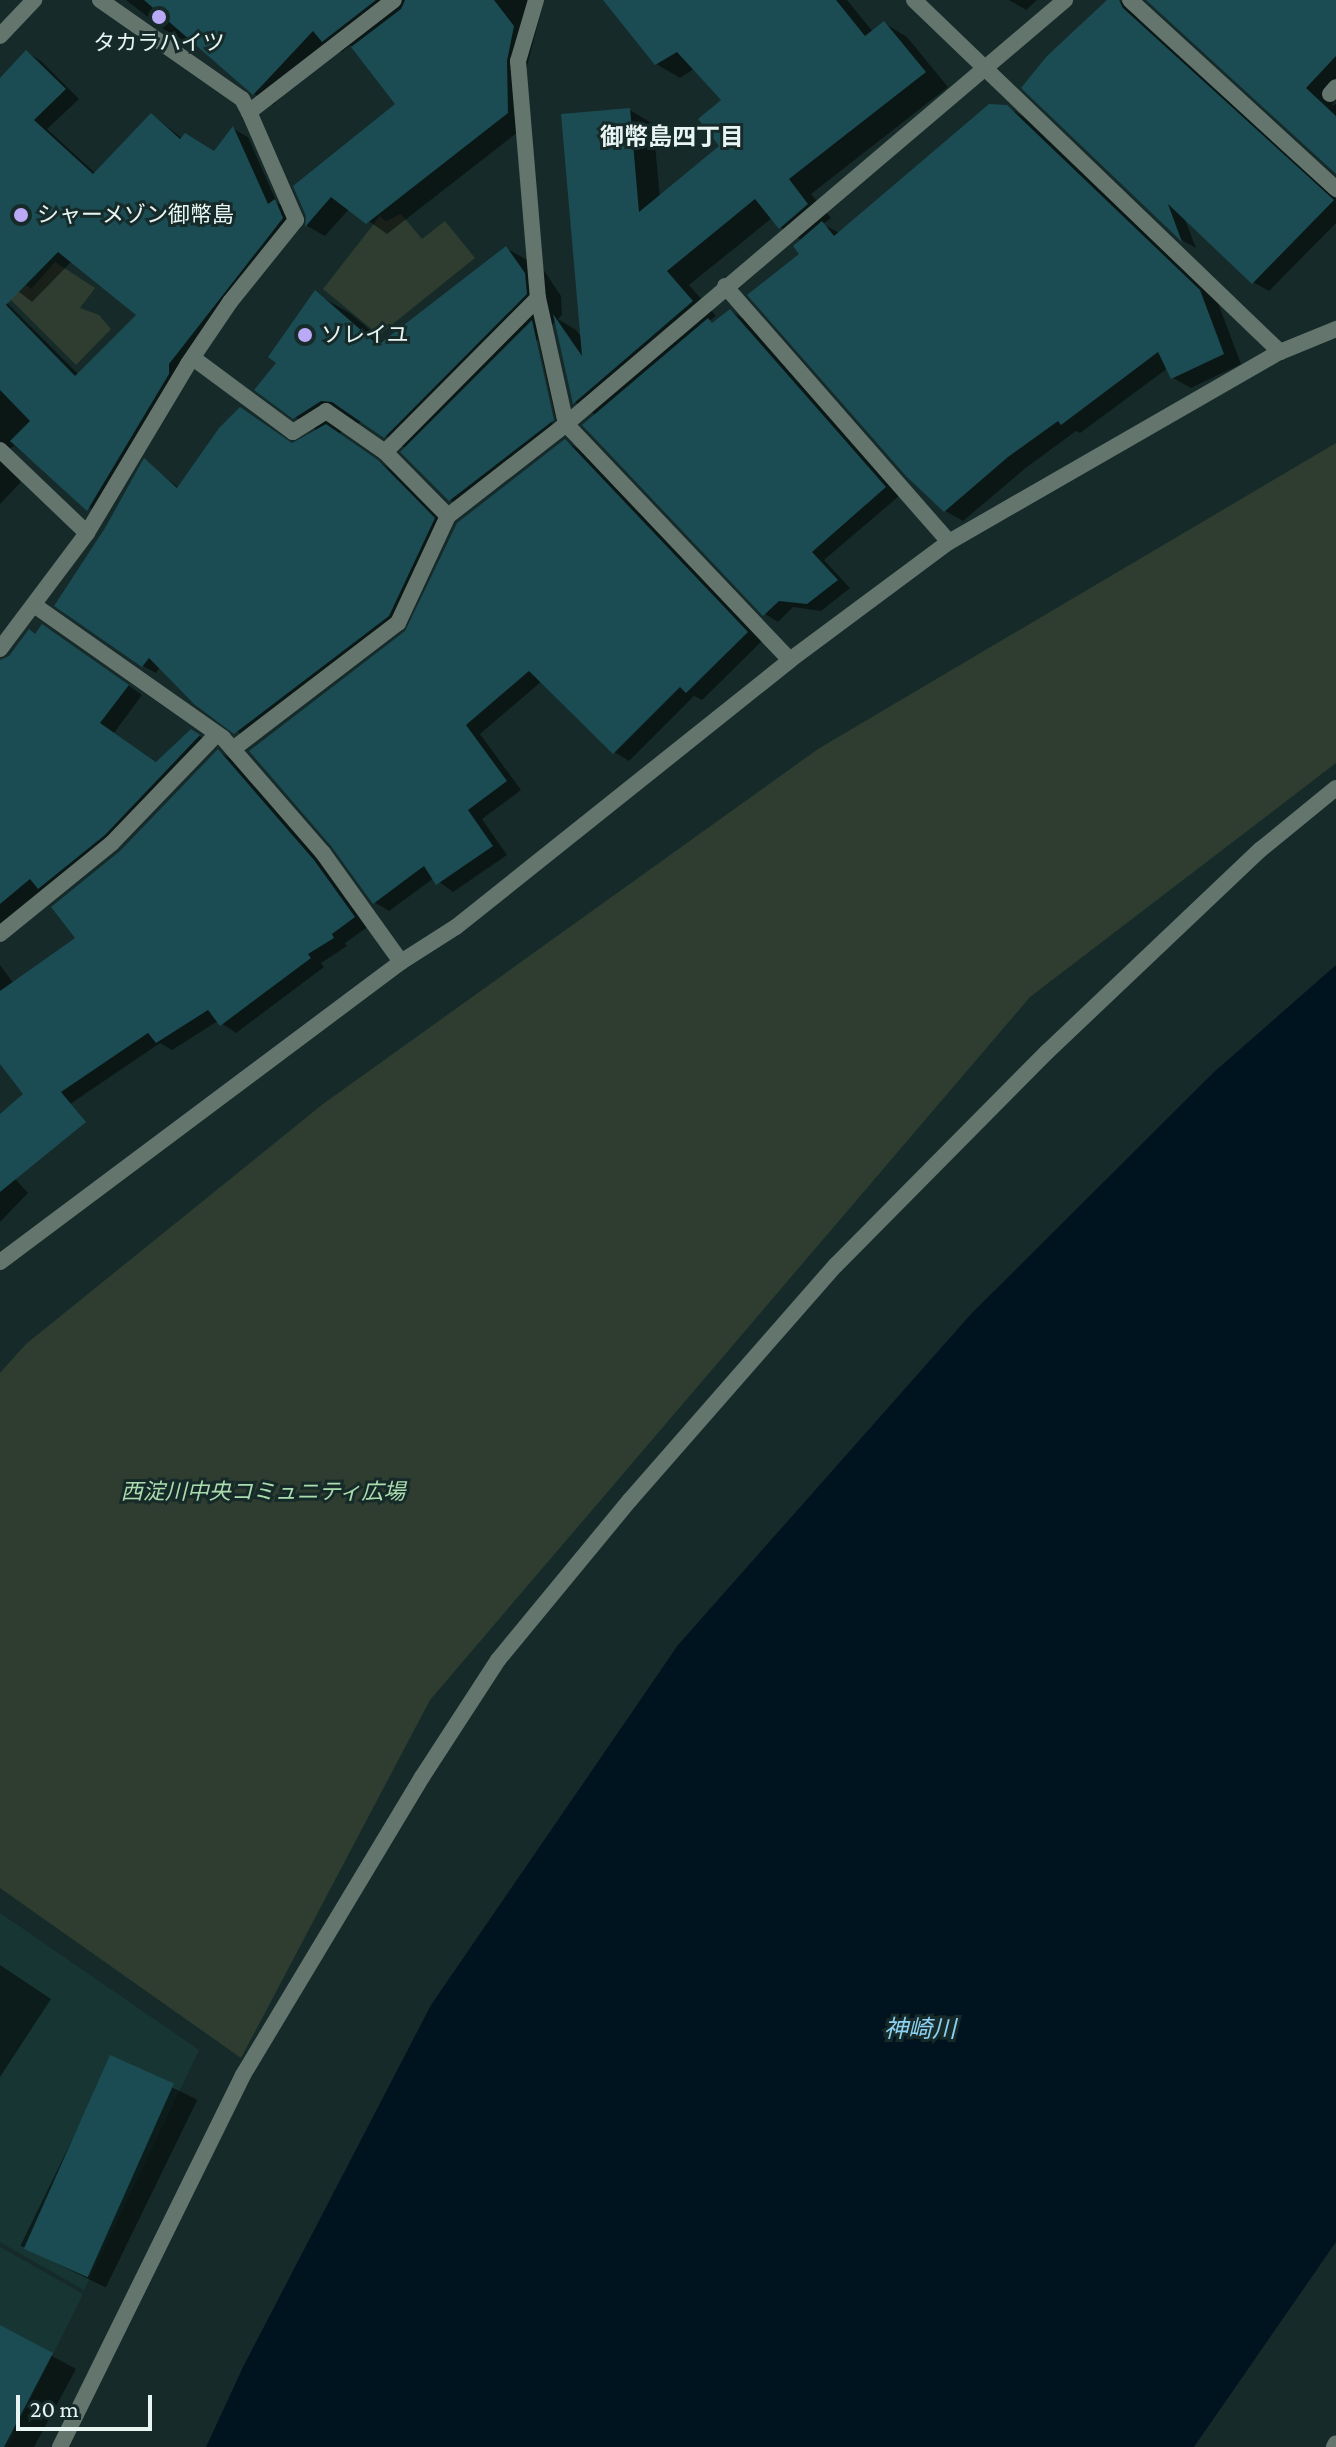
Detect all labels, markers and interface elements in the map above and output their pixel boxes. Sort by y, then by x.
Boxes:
marker: タカラハイツ [150,8,168,26]
place label: タカラハイツ [93,30,225,56]
district label: 御幣島四丁目 [600,123,744,151]
place label: シャーメゾン御幣島 [37,202,235,228]
marker: シャーメゾン御幣島 [12,206,30,224]
place label: ソレイユ [321,322,409,348]
marker: ソレイユ [296,326,314,344]
park label: 西淀川中央コミュニティ広場 [120,1479,406,1505]
water label: 神崎川 [884,2015,956,2043]
scale bar [20,2379,156,2429]
text: 20 m [30,2395,79,2422]

